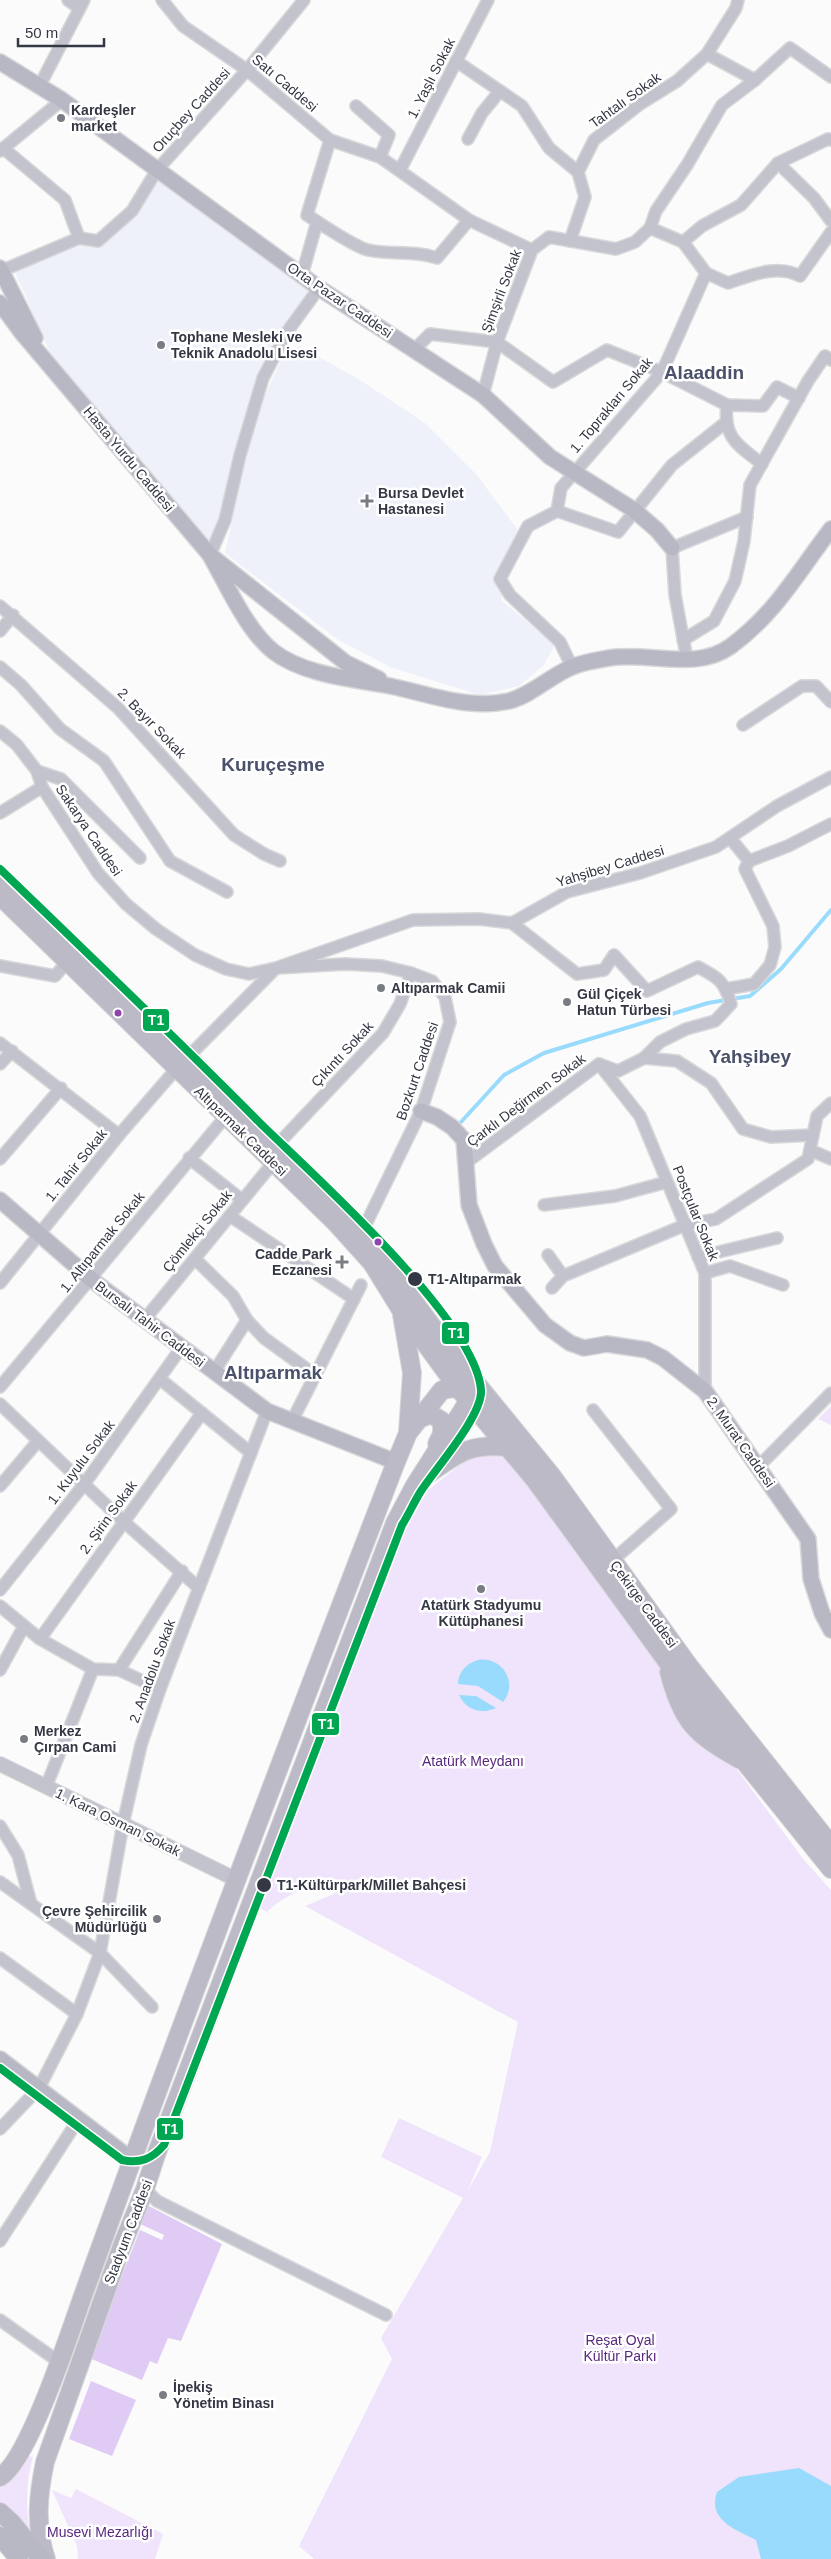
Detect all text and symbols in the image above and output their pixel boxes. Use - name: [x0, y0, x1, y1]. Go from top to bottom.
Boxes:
- scale bar: [18, 15, 104, 47]
- text: 50 m: [25, 24, 58, 41]
- street label: 1. Yaşlı Sokak: [404, 34, 459, 121]
- street label: Satı Caddesi: [249, 51, 321, 115]
- street label: Oruçbey Caddesi: [149, 64, 233, 156]
- street label: Tahtalı Sokak: [586, 68, 665, 131]
- place label: Kardeşler market: [71, 102, 136, 134]
- marker: Kardeşler market: [55, 112, 67, 124]
- street label: Şimşirli Sokak: [478, 246, 525, 335]
- street label: Orta Pazar Caddesi: [285, 259, 395, 341]
- place label: Tophane Mesleki ve Teknik Anadolu Lisesi: [171, 329, 317, 361]
- marker: Tophane Mesleki ve Teknik Anadolu Lisesi: [155, 339, 167, 351]
- street label: 1. Toprakları Sokak: [566, 353, 656, 456]
- district label: Alaaddin: [664, 362, 744, 383]
- street label: Hasta Yurdu Caddesi: [80, 403, 178, 515]
- place label: Bursa Devlet Hastanesi: [378, 485, 464, 517]
- marker: Bursa Devlet Hastanesi: [360, 494, 374, 508]
- street label: 2. Bayır Sokak: [115, 685, 190, 762]
- district label: Kuruçeşme: [221, 754, 325, 775]
- street label: Sakarya Caddesi: [53, 781, 125, 879]
- street label: Yahşibey Caddesi: [554, 842, 666, 890]
- place label: Altıparmak Camii: [391, 980, 505, 996]
- marker: Altıparmak Camii: [375, 982, 387, 994]
- place label: Gül Çiçek Hatun Türbesi: [577, 986, 671, 1018]
- marker: Gül Çiçek Hatun Türbesi: [561, 996, 573, 1008]
- unlabelled marker: [113, 1008, 123, 1018]
- line badge: T1: [142, 1008, 170, 1032]
- text: T1: [148, 1012, 164, 1028]
- street label: Çıkıntı Sokak: [308, 1017, 377, 1090]
- street label: Bozkurt Caddesi: [393, 1020, 441, 1122]
- district label: Yahşibey: [709, 1046, 792, 1067]
- street label: Çarklı Değirmen Sokak: [464, 1050, 589, 1150]
- street label: Altıparmak Caddesi: [192, 1083, 290, 1179]
- street label: 1. Tahir Sokak: [42, 1125, 111, 1204]
- street label: Postçular Sokak: [670, 1163, 723, 1264]
- street label: Çömlekçi Sokak: [159, 1186, 235, 1275]
- street label: 1. Altıparmak Sokak: [57, 1188, 148, 1295]
- unlabelled marker: [373, 1237, 383, 1247]
- place label: Cadde Park Eczanesi: [255, 1246, 332, 1278]
- marker: Cadde Park Eczanesi: [336, 1256, 348, 1268]
- marker: T1-Altıparmak: [406, 1270, 424, 1288]
- place label: T1-Altıparmak: [428, 1271, 522, 1287]
- street label: Bursalı Tahir Caddesi: [92, 1278, 208, 1370]
- line badge: T1: [441, 1321, 470, 1345]
- text: T1: [448, 1325, 464, 1341]
- district label: Altıparmak: [224, 1362, 323, 1383]
- street label: 2. Murat Caddesi: [704, 1394, 778, 1490]
- street label: 1. Kuyulu Sokak: [44, 1416, 118, 1507]
- street label: 2. Şirin Sokak: [76, 1477, 140, 1557]
- street label: Çekirge Caddesi: [607, 1557, 681, 1651]
- marker: Atatürk Stadyumu Kütüphanesi: [475, 1583, 487, 1595]
- place label: Atatürk Stadyumu Kütüphanesi: [421, 1597, 541, 1629]
- street label: 2. Anadolu Sokak: [126, 1616, 178, 1725]
- line badge: T1: [311, 1712, 340, 1736]
- text: T1: [318, 1716, 334, 1732]
- place label: Merkez Çırpan Cami: [34, 1723, 116, 1755]
- marker: Merkez Çırpan Cami: [18, 1733, 30, 1745]
- park label: Atatürk Meydanı: [422, 1753, 524, 1769]
- street label: 1. Kara Osman Sokak: [53, 1785, 184, 1860]
- marker: T1-Kültürpark/Millet Bahçesi: [255, 1876, 273, 1894]
- place label: T1-Kültürpark/Millet Bahçesi: [277, 1877, 466, 1893]
- place label: Çevre Şehircilik Müdürlüğü: [42, 1903, 147, 1935]
- marker: Çevre Şehircilik Müdürlüğü: [151, 1913, 163, 1925]
- line badge: T1: [156, 2117, 184, 2141]
- text: T1: [162, 2121, 178, 2137]
- street label: Stadyum Caddesi: [101, 2178, 155, 2286]
- park label: Reşat Oyal Kültür Parkı: [583, 2332, 657, 2364]
- place label: İpekiş Yönetim Binası: [173, 2379, 274, 2411]
- marker: İpekiş Yönetim Binası: [157, 2389, 169, 2401]
- park label: Musevi Mezarlığı: [47, 2524, 153, 2540]

